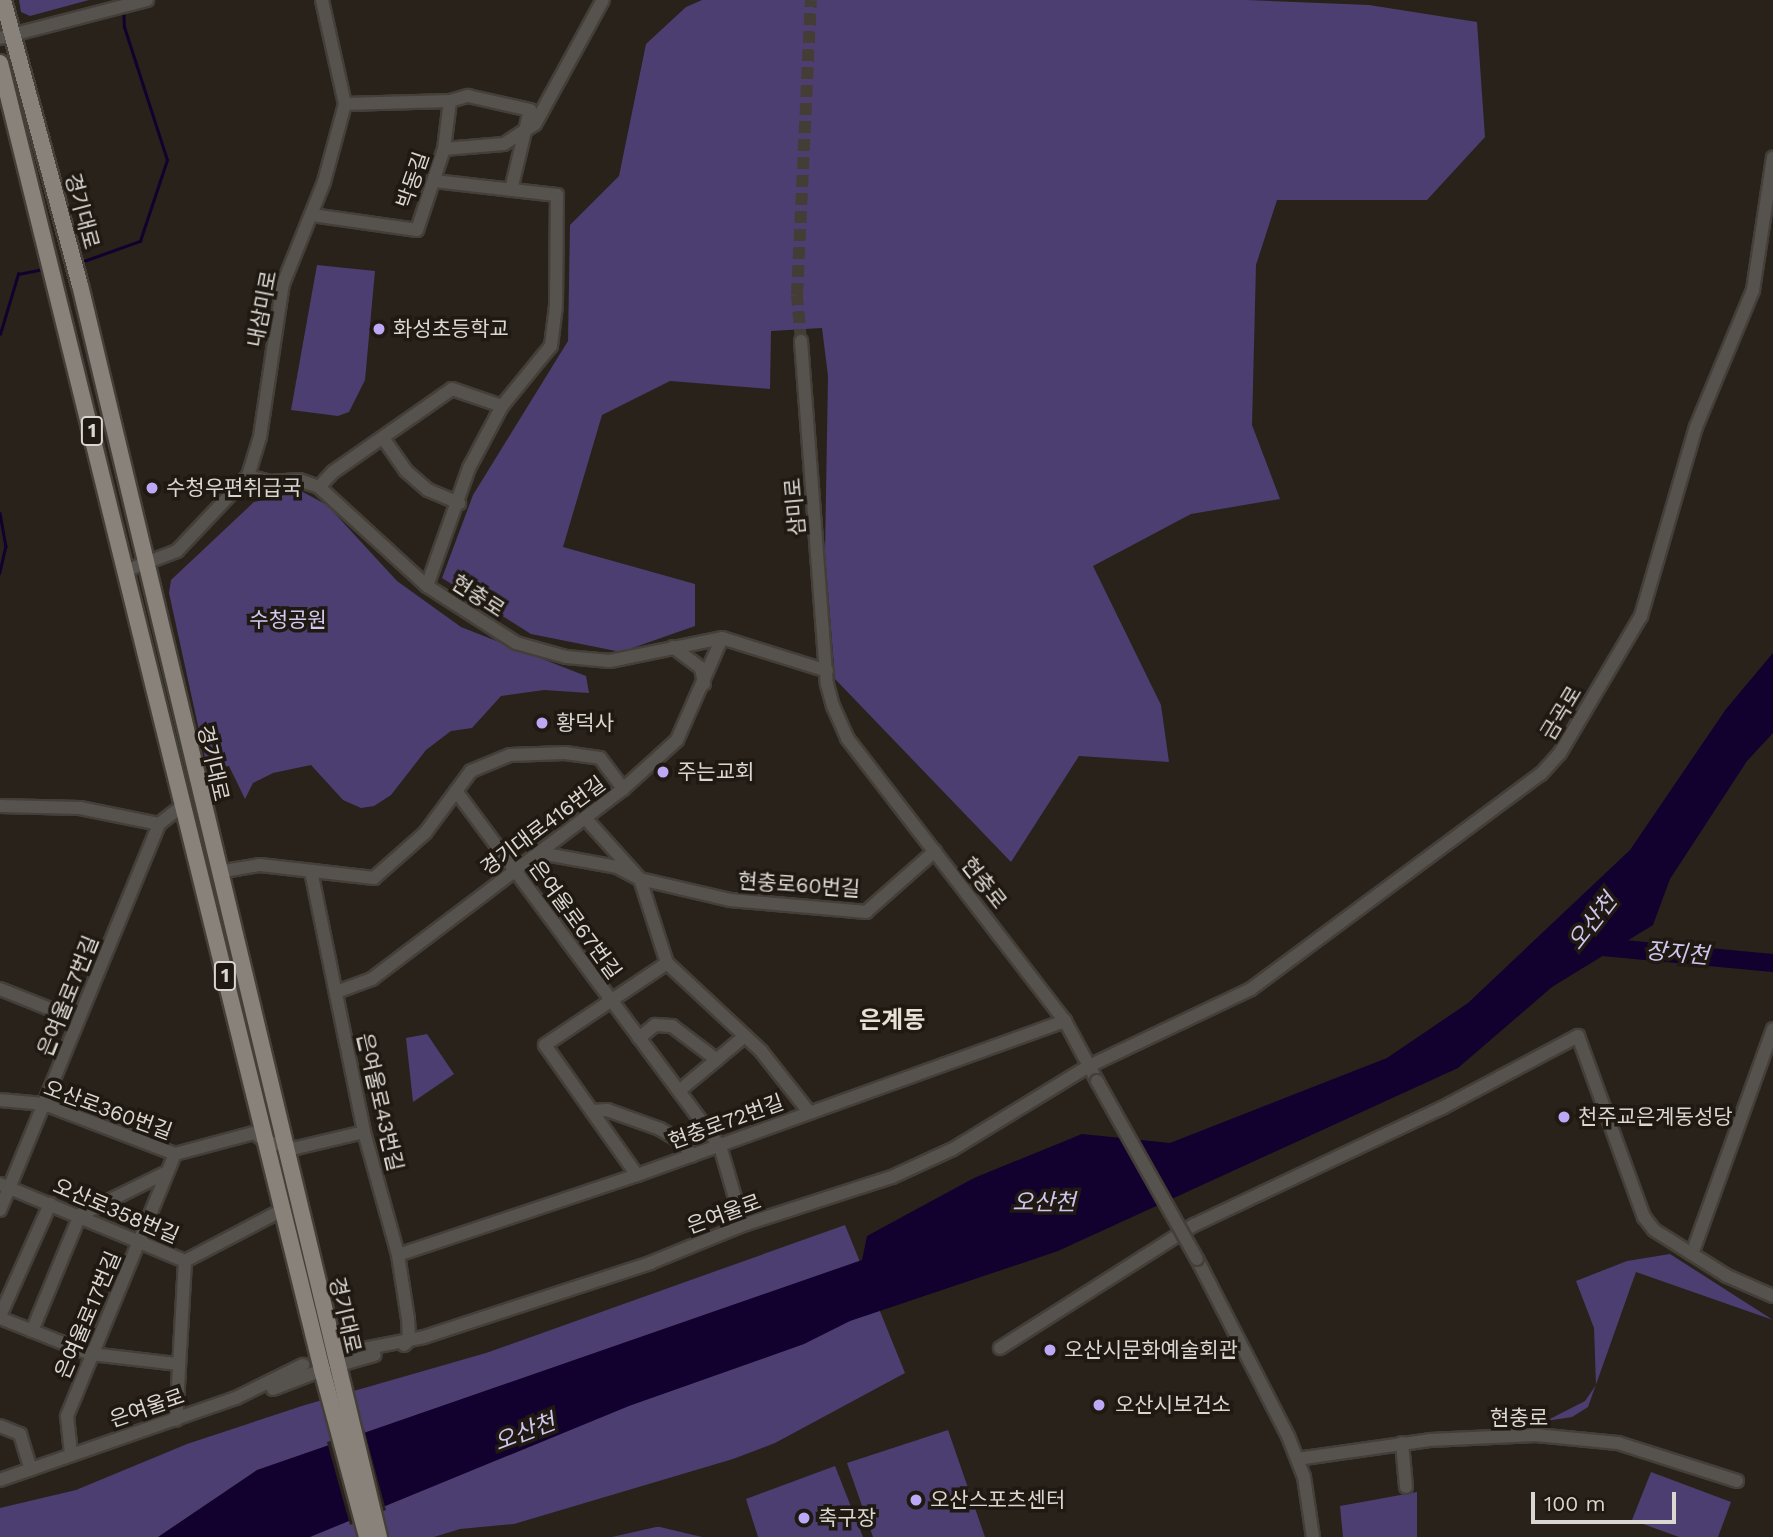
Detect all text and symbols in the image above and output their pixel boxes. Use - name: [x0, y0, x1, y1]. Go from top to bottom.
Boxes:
- street label: 박동길: [392, 148, 434, 212]
- street label: 경기대로: [60, 170, 104, 252]
- street label: 내삼미로: [242, 269, 282, 349]
- place label: 화성초등학교: [393, 316, 509, 342]
- marker: 화성초등학교: [371, 321, 387, 337]
- road number: 1: [80, 416, 104, 446]
- place label: 수청우편취급국: [166, 475, 301, 501]
- street label: 삼미로: [780, 477, 810, 537]
- marker: 수청우편취급국: [144, 480, 160, 496]
- street label: 현충로: [447, 570, 509, 622]
- park label: 수청공원: [249, 607, 327, 633]
- street label: 금곡로: [1535, 682, 1587, 744]
- place label: 황덕사: [556, 710, 614, 736]
- marker: 황덕사: [534, 715, 550, 731]
- street label: 경기대로: [192, 723, 234, 803]
- place label: 주는교회: [677, 759, 754, 785]
- marker: 주는교회: [655, 764, 671, 780]
- street label: 경기대로416번길: [476, 771, 610, 881]
- street label: 현충로: [956, 852, 1012, 914]
- street label: 은여울로67번길: [524, 856, 626, 984]
- street label: 현충로60번길: [737, 868, 861, 902]
- water label: 오산천: [1563, 888, 1623, 956]
- street label: 은여울로7번길: [32, 932, 104, 1060]
- water label: 장지천: [1644, 937, 1710, 971]
- road number: 1: [213, 960, 237, 992]
- district label: 은계동: [859, 1007, 925, 1035]
- street label: 은여울로43번길: [352, 1030, 408, 1174]
- street label: 오산로360번길: [40, 1075, 176, 1145]
- street label: 현충로72번길: [665, 1090, 787, 1154]
- place label: 천주교은계동성당: [1578, 1104, 1733, 1130]
- marker: 천주교은계동성당: [1556, 1109, 1572, 1125]
- street label: 오산로358번길: [49, 1173, 183, 1249]
- street label: 은여울로: [683, 1189, 765, 1239]
- water label: 오산천: [1012, 1189, 1076, 1217]
- street label: 은여울로17번길: [50, 1248, 126, 1382]
- street label: 경기대로: [324, 1275, 366, 1355]
- place label: 오산시문화예술회관: [1064, 1337, 1238, 1363]
- marker: 오산시문화예술회관: [1042, 1342, 1058, 1358]
- street label: 은여울로: [106, 1384, 188, 1432]
- place label: 오산시보건소: [1115, 1392, 1231, 1418]
- marker: 오산시보건소: [1089, 1395, 1109, 1415]
- street label: 현충로: [1490, 1405, 1548, 1431]
- water label: 오산천: [490, 1409, 560, 1457]
- scale bar: [1535, 1478, 1680, 1522]
- place label: 오산스포츠센터: [930, 1487, 1065, 1513]
- text: 100 m: [1544, 1491, 1606, 1516]
- marker: 오산스포츠센터: [908, 1492, 924, 1508]
- place label: 축구장: [818, 1505, 876, 1531]
- marker: 축구장: [796, 1510, 812, 1526]

